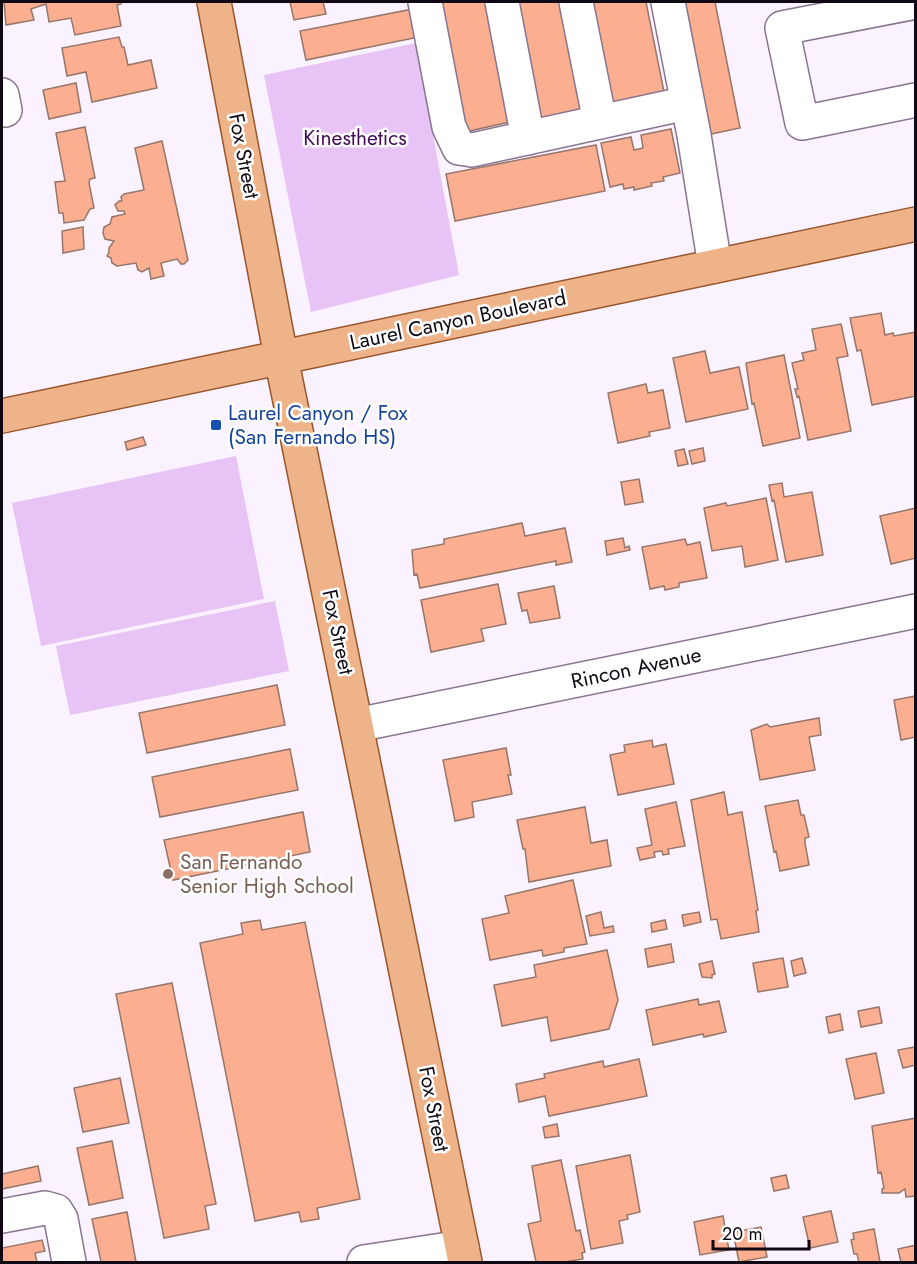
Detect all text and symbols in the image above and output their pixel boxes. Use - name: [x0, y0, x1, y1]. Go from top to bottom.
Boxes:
- street label: Fox Street: [221, 111, 267, 201]
- park label: Kinesthetics: [303, 123, 407, 153]
- street label: Laurel Canyon Boulevard: [347, 282, 569, 358]
- place label: Laurel Canyon / Fox (San Fernando HS): [228, 398, 408, 452]
- marker: Laurel Canyon / Fox (San Fernando HS): [209, 418, 223, 432]
- street label: Fox Street: [314, 587, 362, 677]
- street label: Rincon Avenue: [568, 640, 704, 696]
- place label: San Fernando Senior High School: [180, 847, 354, 901]
- marker: San Fernando Senior High School: [161, 867, 175, 881]
- street label: Fox Street: [411, 1064, 457, 1154]
- scale bar: [713, 1213, 809, 1251]
- text: 20 m: [722, 1221, 762, 1247]

